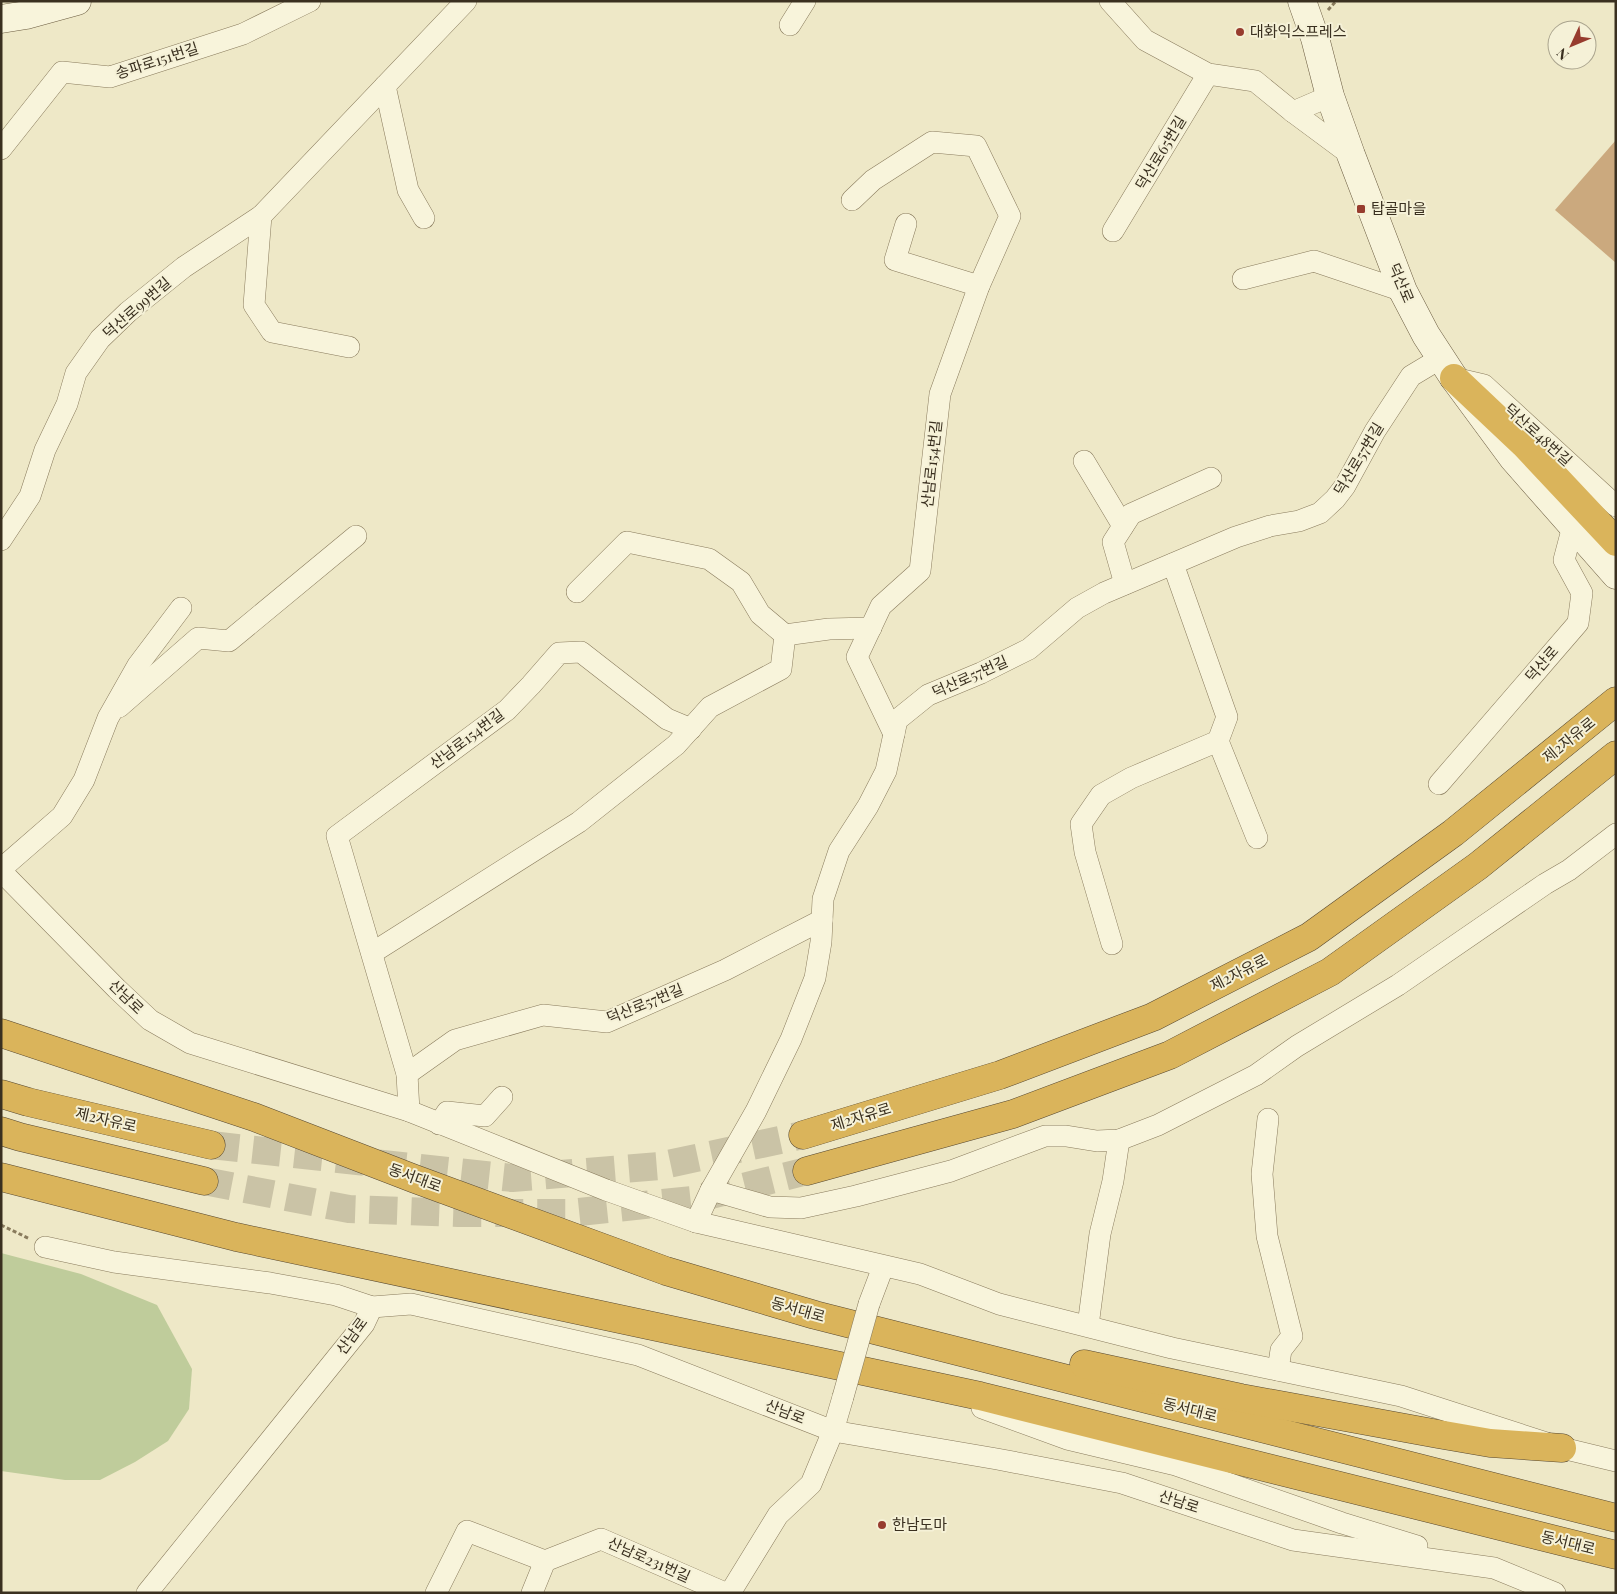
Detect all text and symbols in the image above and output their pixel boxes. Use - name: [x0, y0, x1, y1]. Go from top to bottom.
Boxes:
- north arrow: [1547, 20, 1597, 70]
- place label: 대화익스프레스: [1250, 21, 1347, 41]
- marker: 대화익스프레스: [1234, 26, 1246, 38]
- street label: 송파로151번길: [113, 37, 201, 83]
- text: N: [1552, 44, 1573, 65]
- street label: 덕산로65번길: [1130, 112, 1190, 193]
- place label: 탑골마을: [1371, 198, 1426, 218]
- marker: 탑골마을: [1355, 203, 1367, 215]
- street label: 덕산로: [1385, 260, 1419, 306]
- street label: 덕산로99번길: [98, 272, 175, 342]
- street label: 덕산로48번길: [1501, 399, 1577, 470]
- street label: 덕산로57번길: [1329, 418, 1388, 498]
- street label: 산남로154번길: [916, 419, 946, 509]
- street label: 덕산로: [1520, 641, 1562, 686]
- street label: 덕산로57번길: [928, 650, 1011, 702]
- street label: 산남로154번길: [425, 704, 508, 773]
- street label: 제2자유로: [1538, 712, 1599, 767]
- street label: 제2자유로: [1206, 949, 1271, 995]
- street label: 산남로: [105, 975, 149, 1018]
- street label: 덕산로57번길: [603, 979, 686, 1028]
- street label: 제2자유로: [828, 1097, 893, 1135]
- street label: 제2자유로: [74, 1102, 139, 1136]
- street label: 동서대로: [386, 1158, 445, 1196]
- street label: 동서대로: [769, 1292, 828, 1326]
- street label: 산남로: [331, 1313, 371, 1358]
- street label: 동서대로: [1161, 1393, 1219, 1425]
- street label: 산남로: [762, 1394, 808, 1428]
- street label: 산남로: [1157, 1485, 1202, 1517]
- place label: 한남도마: [892, 1514, 947, 1534]
- marker: 한남도마: [876, 1519, 888, 1531]
- street label: 동서대로: [1539, 1526, 1597, 1558]
- street label: 산남로231번길: [605, 1532, 694, 1586]

